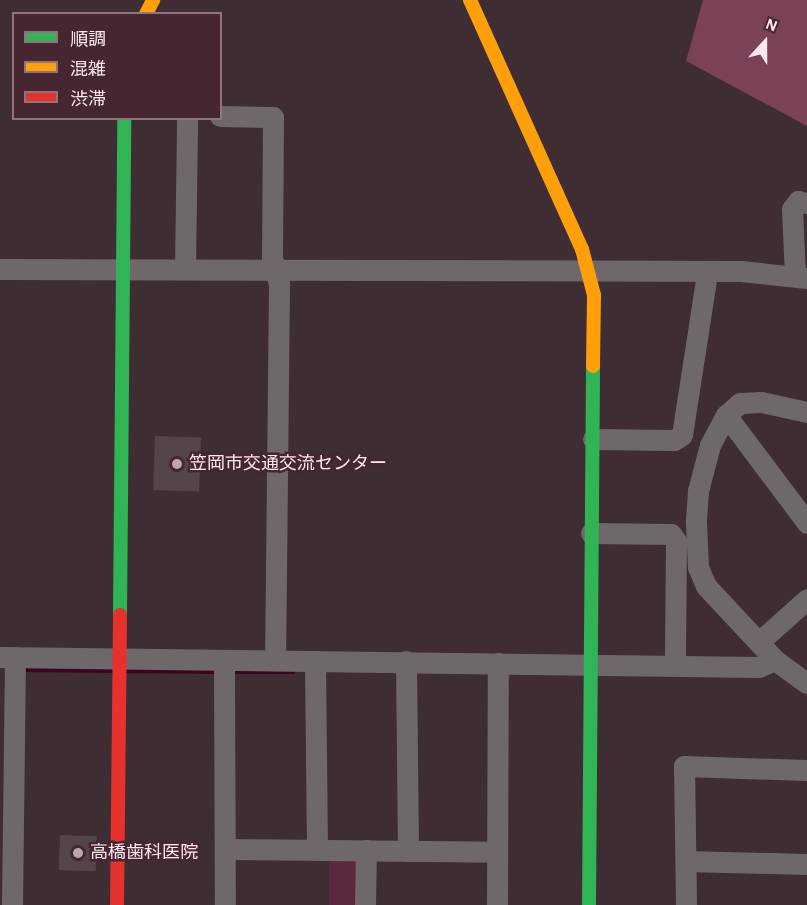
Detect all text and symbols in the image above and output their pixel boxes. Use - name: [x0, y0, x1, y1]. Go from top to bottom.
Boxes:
- legend: [12, 12, 222, 120]
- north arrow: [735, 12, 795, 72]
- text: N: [763, 16, 780, 35]
- text: 順調: [70, 31, 106, 49]
- text: 混雑: [70, 61, 106, 79]
- text: 渋滞: [70, 91, 106, 109]
- place label: 笠岡市交通交流センター: [189, 453, 387, 475]
- marker: 笠岡市交通交流センター: [170, 457, 184, 471]
- place label: 高橋歯科医院: [90, 842, 198, 864]
- marker: 高橋歯科医院: [71, 846, 85, 860]

